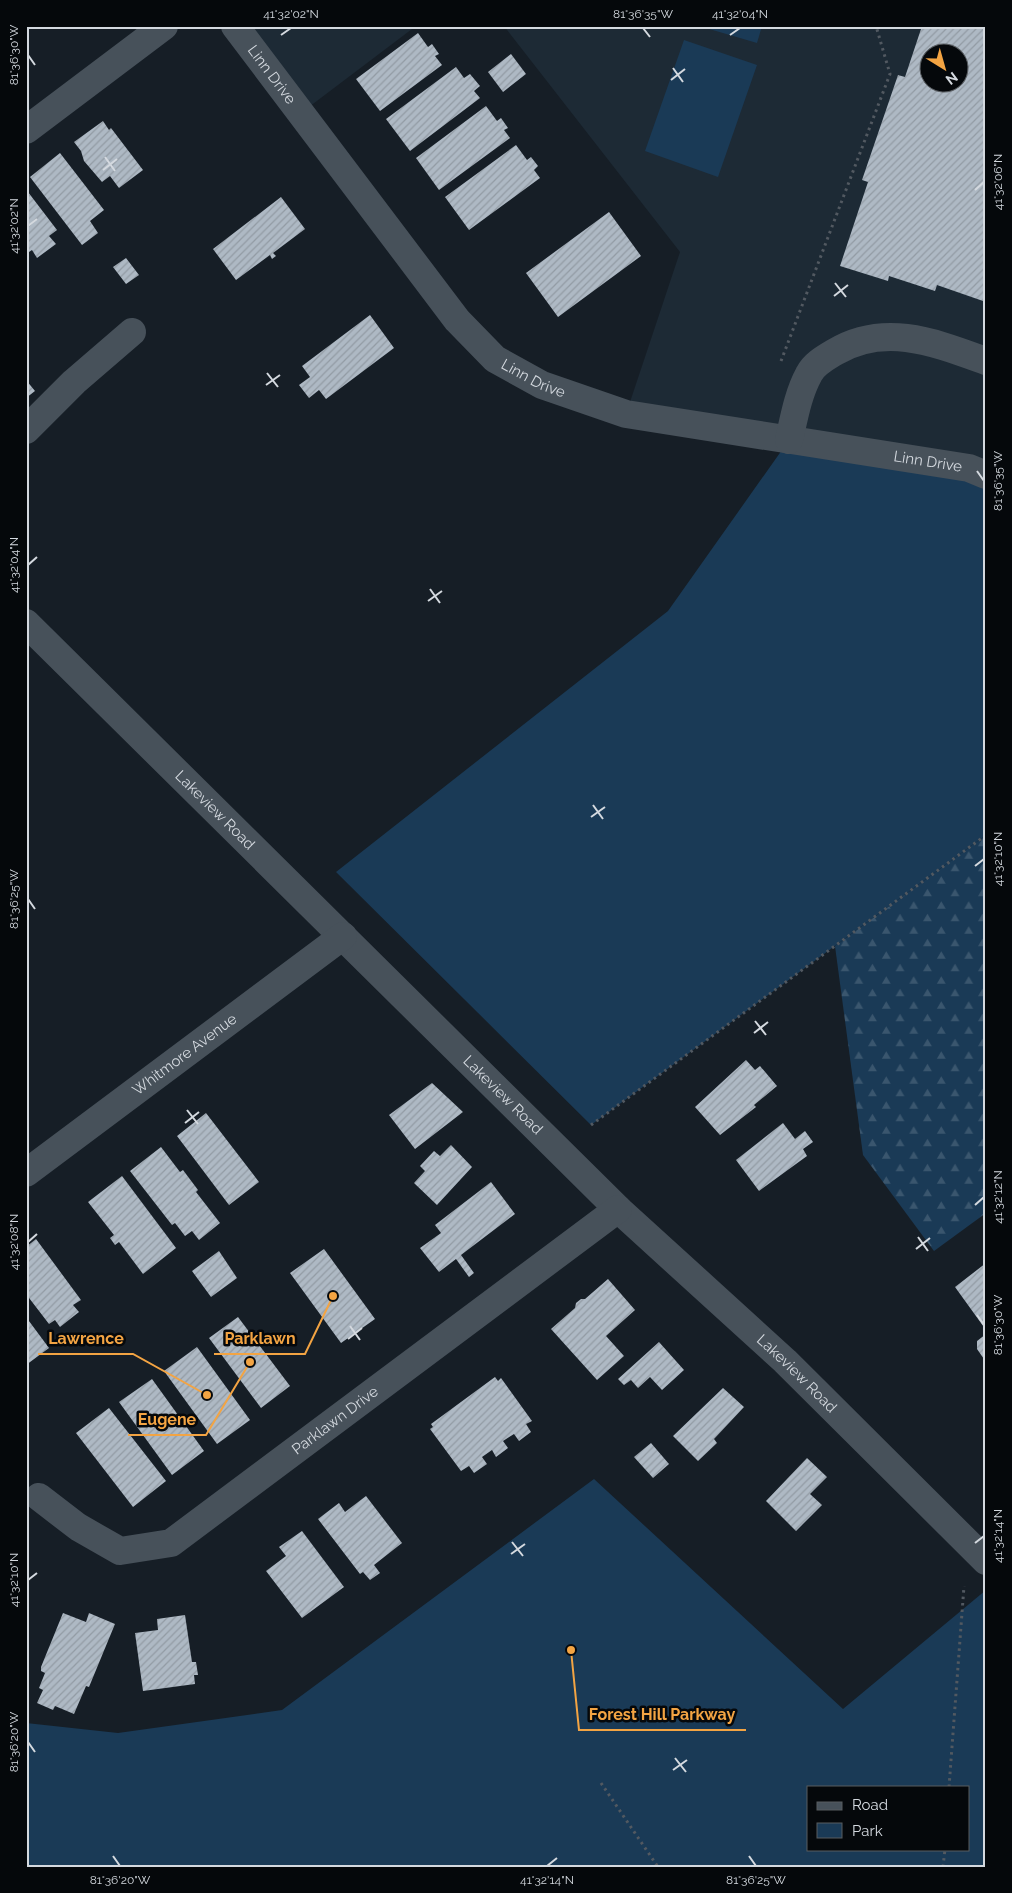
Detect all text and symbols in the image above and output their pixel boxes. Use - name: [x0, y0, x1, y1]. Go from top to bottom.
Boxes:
- text: 41°32'02"N: [263, 7, 319, 21]
- text: 81°36'35"W: [613, 7, 673, 21]
- text: 41°32'04"N: [712, 7, 768, 21]
- text: 81°36'30"W: [7, 24, 21, 85]
- street label: Linn Drive: [244, 42, 300, 108]
- north arrow: [920, 42, 970, 92]
- text: N: [943, 69, 961, 88]
- text: 41°32'06"N: [991, 154, 1005, 210]
- text: 41°32'02"N: [7, 198, 21, 254]
- street label: Linn Drive: [498, 355, 568, 401]
- street label: Linn Drive: [892, 447, 964, 476]
- text: 81°36'35"W: [991, 451, 1005, 511]
- text: 41°32'04"N: [7, 537, 21, 593]
- street label: Lakeview Road: [172, 767, 259, 853]
- text: 41°32'10"N: [991, 832, 1005, 886]
- text: 81°36'25"W: [7, 869, 21, 929]
- street label: Whitmore Avenue: [129, 1010, 240, 1099]
- street label: Lakeview Road: [459, 1052, 546, 1138]
- text: 41°32'12"N: [991, 1170, 1005, 1224]
- text: 41°32'08"N: [7, 1214, 21, 1270]
- text: 81°36'30"W: [991, 1294, 1005, 1355]
- callout: Lawrence: [38, 1323, 133, 1354]
- callout: Parklawn: [214, 1323, 305, 1354]
- text: Lawrence: [48, 1329, 124, 1348]
- text: Parklawn: [224, 1329, 296, 1348]
- street label: Lakeview Road: [753, 1331, 841, 1416]
- street label: Parklawn Drive: [288, 1382, 382, 1459]
- callout: Eugene: [128, 1404, 206, 1435]
- text: Eugene: [138, 1410, 197, 1429]
- text: 41°32'14"N: [991, 1509, 1005, 1563]
- text: 41°32'10"N: [7, 1553, 21, 1607]
- callout: Forest Hill Parkway: [579, 1699, 746, 1730]
- text: Forest Hill Parkway: [589, 1705, 735, 1724]
- text: 81°36'20"W: [7, 1711, 21, 1772]
- legend: [807, 1786, 970, 1850]
- text: Road: [852, 1796, 888, 1814]
- text: Park: [852, 1822, 883, 1840]
- text: 81°36'20"W: [90, 1873, 151, 1887]
- text: 41°32'14"N: [520, 1873, 574, 1887]
- text: 81°36'25"W: [726, 1873, 786, 1887]

